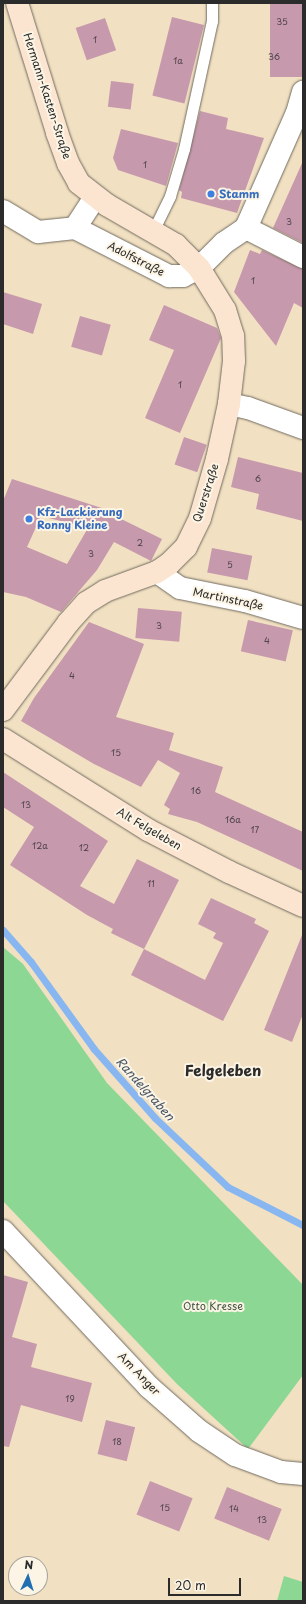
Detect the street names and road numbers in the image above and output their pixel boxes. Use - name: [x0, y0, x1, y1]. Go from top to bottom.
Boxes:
- street label: Hermann-Kasten-Straße: [20, 31, 74, 161]
- street label: Adolfstraße: [105, 239, 167, 279]
- street label: Querstraße: [190, 462, 222, 524]
- street label: Martinstraße: [192, 585, 264, 613]
- street label: Alt Felgeleben: [114, 805, 184, 853]
- street label: Am Anger: [115, 1350, 163, 1398]

